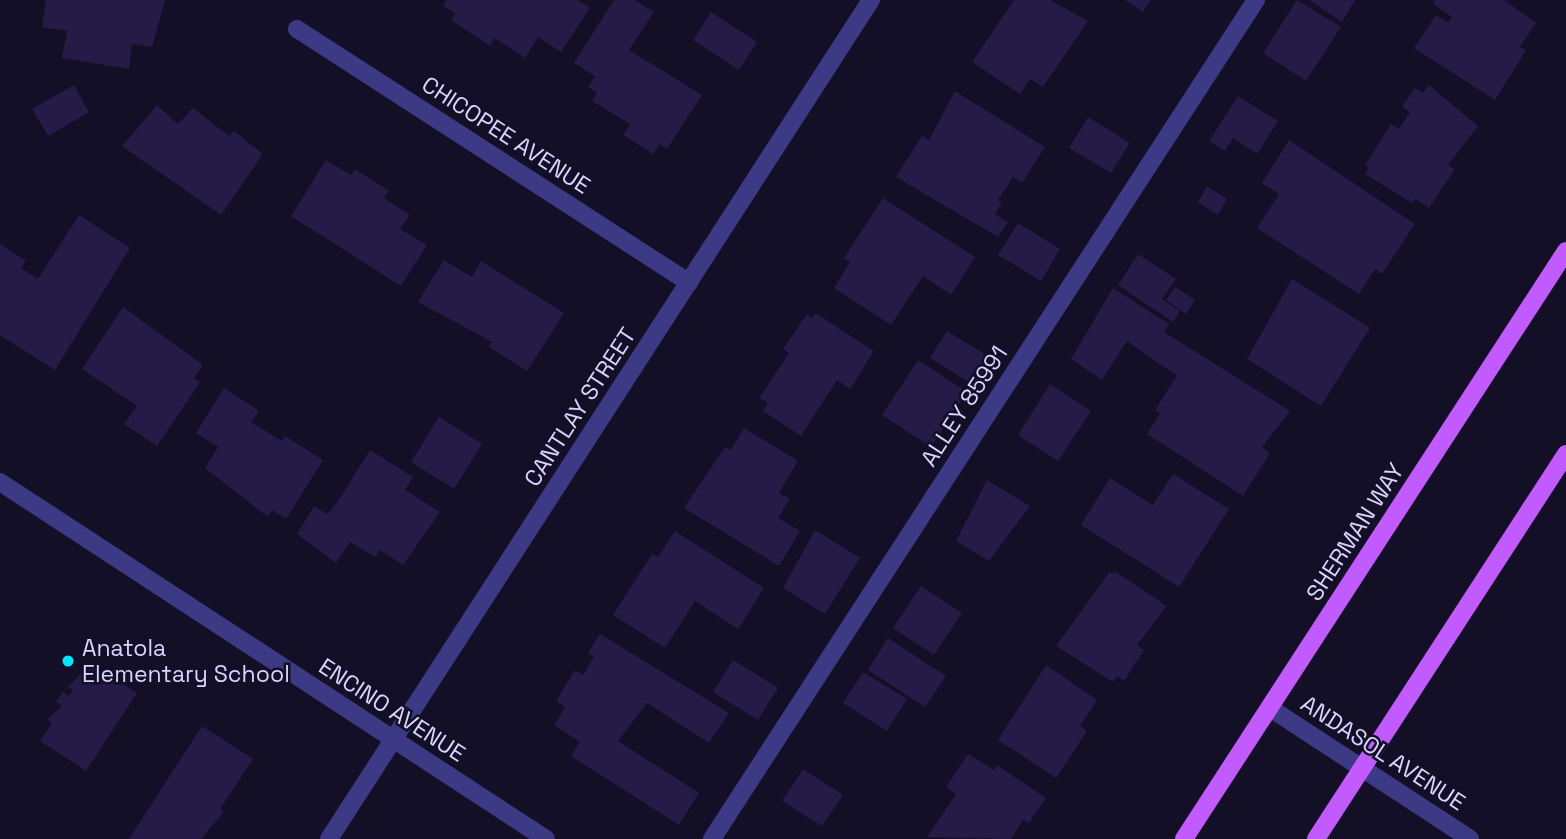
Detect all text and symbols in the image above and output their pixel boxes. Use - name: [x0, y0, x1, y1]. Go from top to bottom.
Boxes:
- street label: CHICOPEE AVENUE: [417, 70, 595, 200]
- street label: CANTLAY STREET: [518, 322, 642, 492]
- street label: ALLEY 85991: [915, 340, 1013, 472]
- street label: SHERMAN WAY: [1300, 458, 1410, 606]
- place label: Anatola Elementary School: [82, 634, 290, 688]
- street label: ENCINO AVENUE: [314, 652, 470, 768]
- marker: Anatola Elementary School: [60, 653, 76, 669]
- street label: ANDASOL AVENUE: [1295, 689, 1471, 817]

